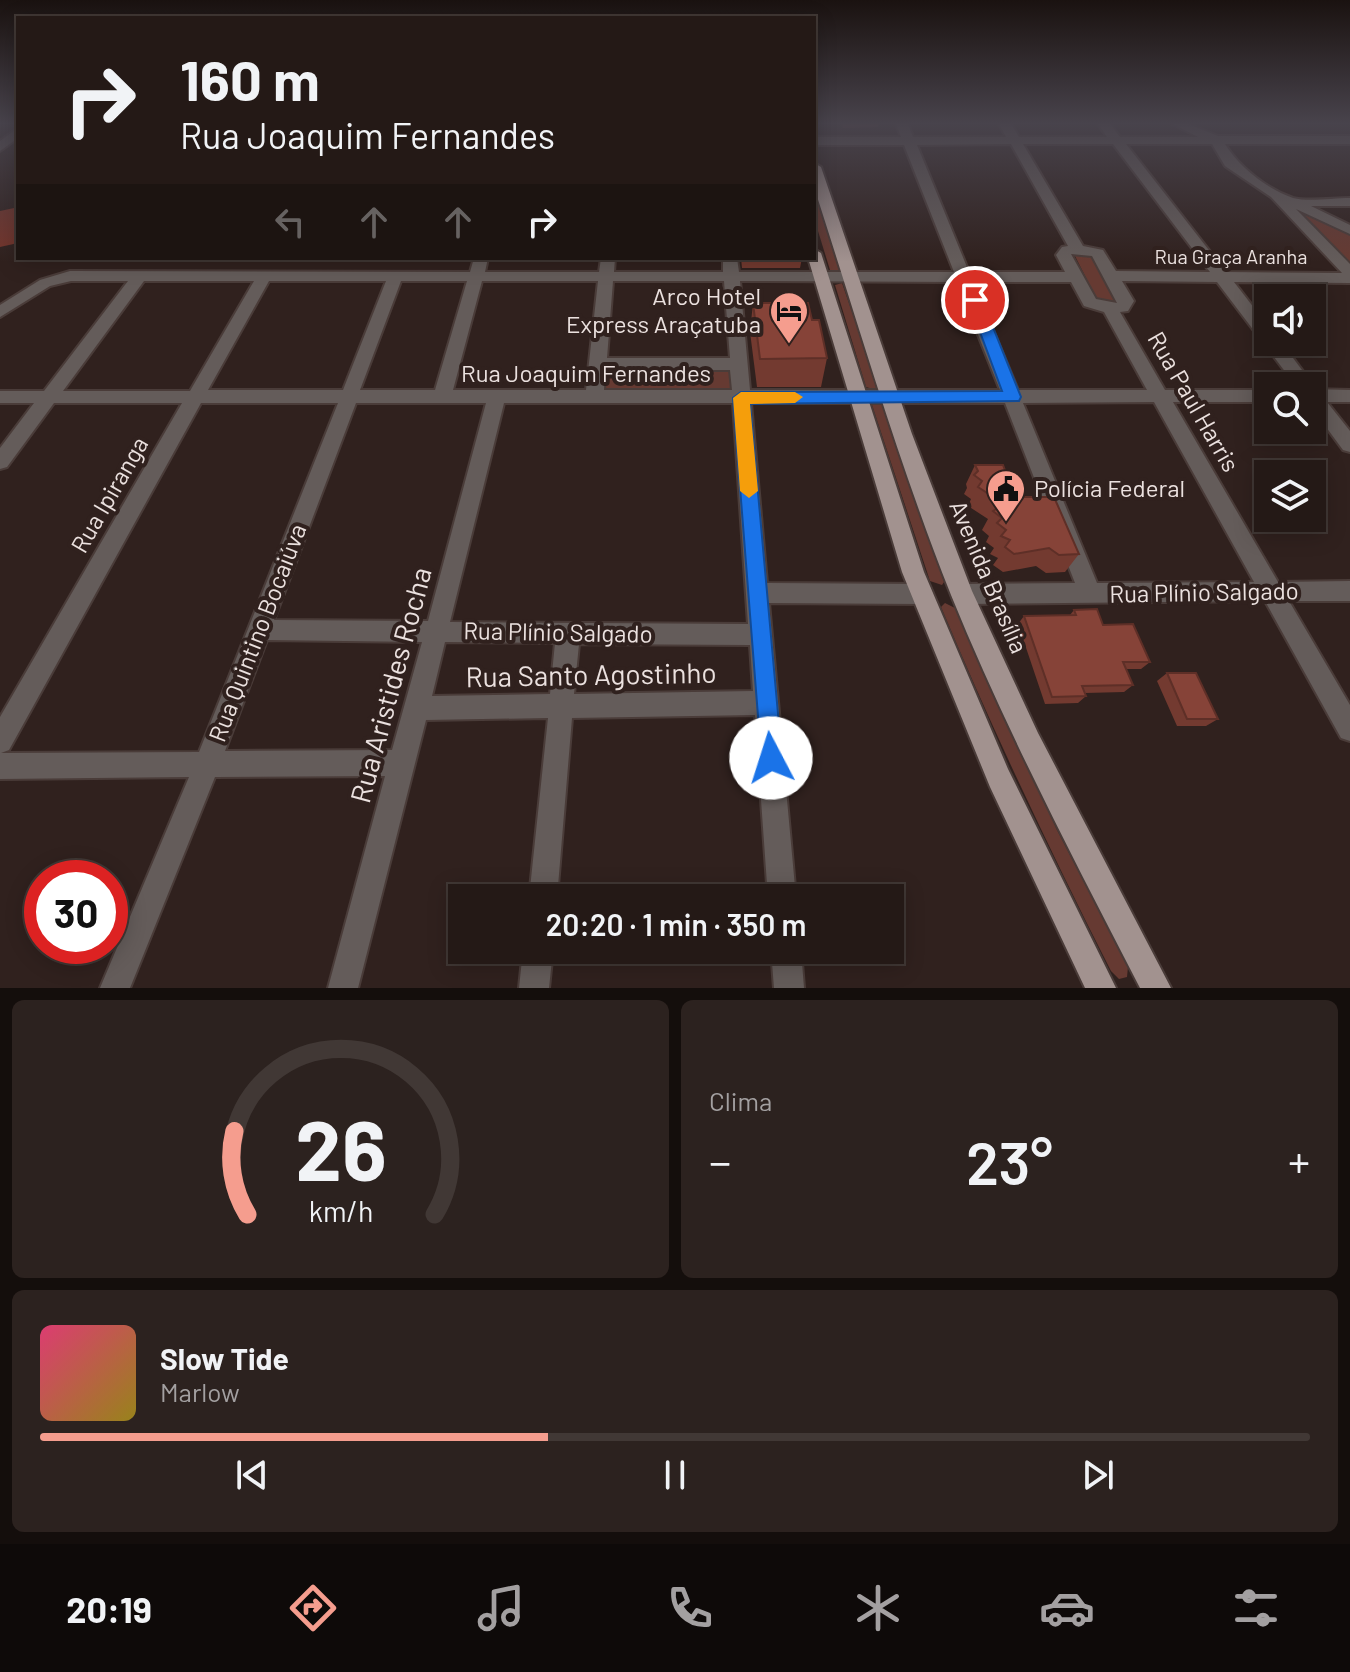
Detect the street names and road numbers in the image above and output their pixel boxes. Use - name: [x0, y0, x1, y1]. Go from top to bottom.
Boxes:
- street label: Rua Graça Aranha: [1155, 244, 1307, 268]
- street label: Rua Paul Harris: [1142, 326, 1246, 477]
- street label: Rua Joaquim Fernandes: [461, 358, 711, 387]
- street label: Rua Ipiranga: [64, 431, 154, 557]
- street label: Avenida Brasília: [944, 496, 1035, 657]
- street label: Rua Quintino Bocaiúva: [202, 519, 312, 746]
- street label: Rua Aristides Rocha: [342, 563, 438, 806]
- street label: Rua Plínio Salgado: [1109, 575, 1299, 608]
- street label: Rua Plínio Salgado: [463, 615, 653, 648]
- street label: Rua Santo Agostinho: [465, 655, 717, 693]

